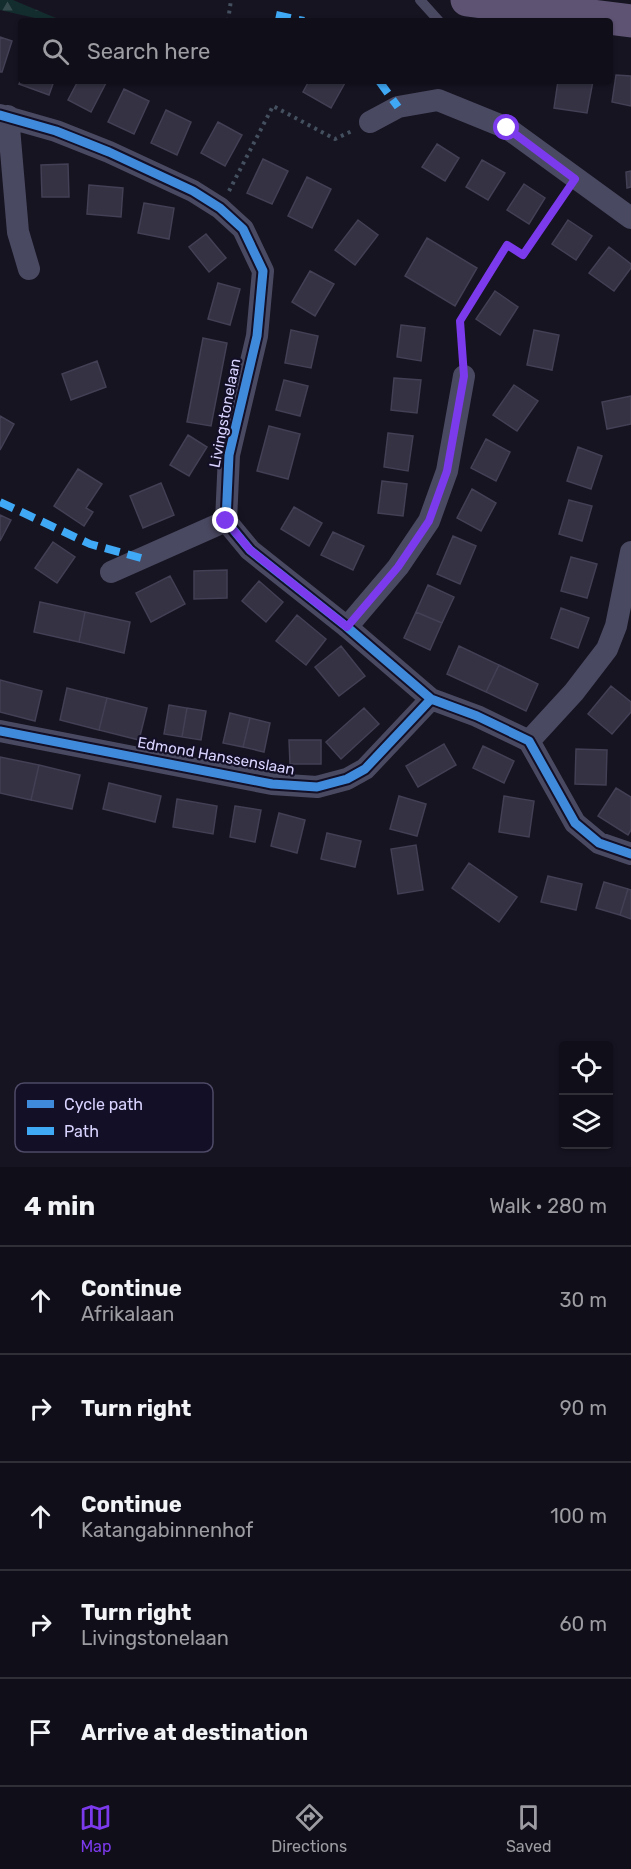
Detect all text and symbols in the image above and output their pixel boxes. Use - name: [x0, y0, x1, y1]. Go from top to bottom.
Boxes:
- search box: [18, 18, 613, 84]
- icon: search: [39, 35, 72, 68]
- text: Search here: [87, 38, 210, 65]
- route start: [493, 114, 519, 140]
- street label: Livingstonelaan: [206, 357, 244, 469]
- route end: [212, 507, 238, 533]
- street label: Edmond Hanssenslaan: [136, 733, 296, 779]
- map controls: [559, 1041, 613, 1149]
- button: locate: [559, 1041, 613, 1095]
- legend: [15, 1083, 213, 1152]
- text: Cycle path: [64, 1095, 143, 1114]
- button: layers: [559, 1095, 613, 1149]
- text: Path: [64, 1122, 99, 1141]
- text: 4 min: [24, 1191, 95, 1222]
- text: Walk · 280 m: [489, 1194, 607, 1218]
- text: Continue: [81, 1275, 182, 1302]
- icon: ahead: [24, 1284, 57, 1317]
- text: 30 m: [560, 1288, 607, 1312]
- text: Afrikalaan: [81, 1302, 174, 1326]
- icon: right: [24, 1392, 57, 1425]
- text: Turn right: [81, 1395, 191, 1422]
- text: 90 m: [560, 1396, 607, 1420]
- text: Continue: [81, 1491, 182, 1518]
- icon: ahead: [24, 1500, 57, 1533]
- text: 100 m: [550, 1504, 607, 1528]
- text: Katangabinnenhof: [81, 1518, 253, 1542]
- text: Turn right: [81, 1599, 191, 1626]
- icon: right: [24, 1608, 57, 1641]
- text: 60 m: [560, 1612, 607, 1636]
- text: Livingstonelaan: [81, 1626, 229, 1650]
- icon: arrive: [24, 1716, 57, 1749]
- text: Arrive at destination: [81, 1719, 308, 1746]
- tab: Map: [79, 1801, 112, 1856]
- tab: Directions: [271, 1801, 347, 1856]
- tab: Saved: [506, 1801, 552, 1856]

